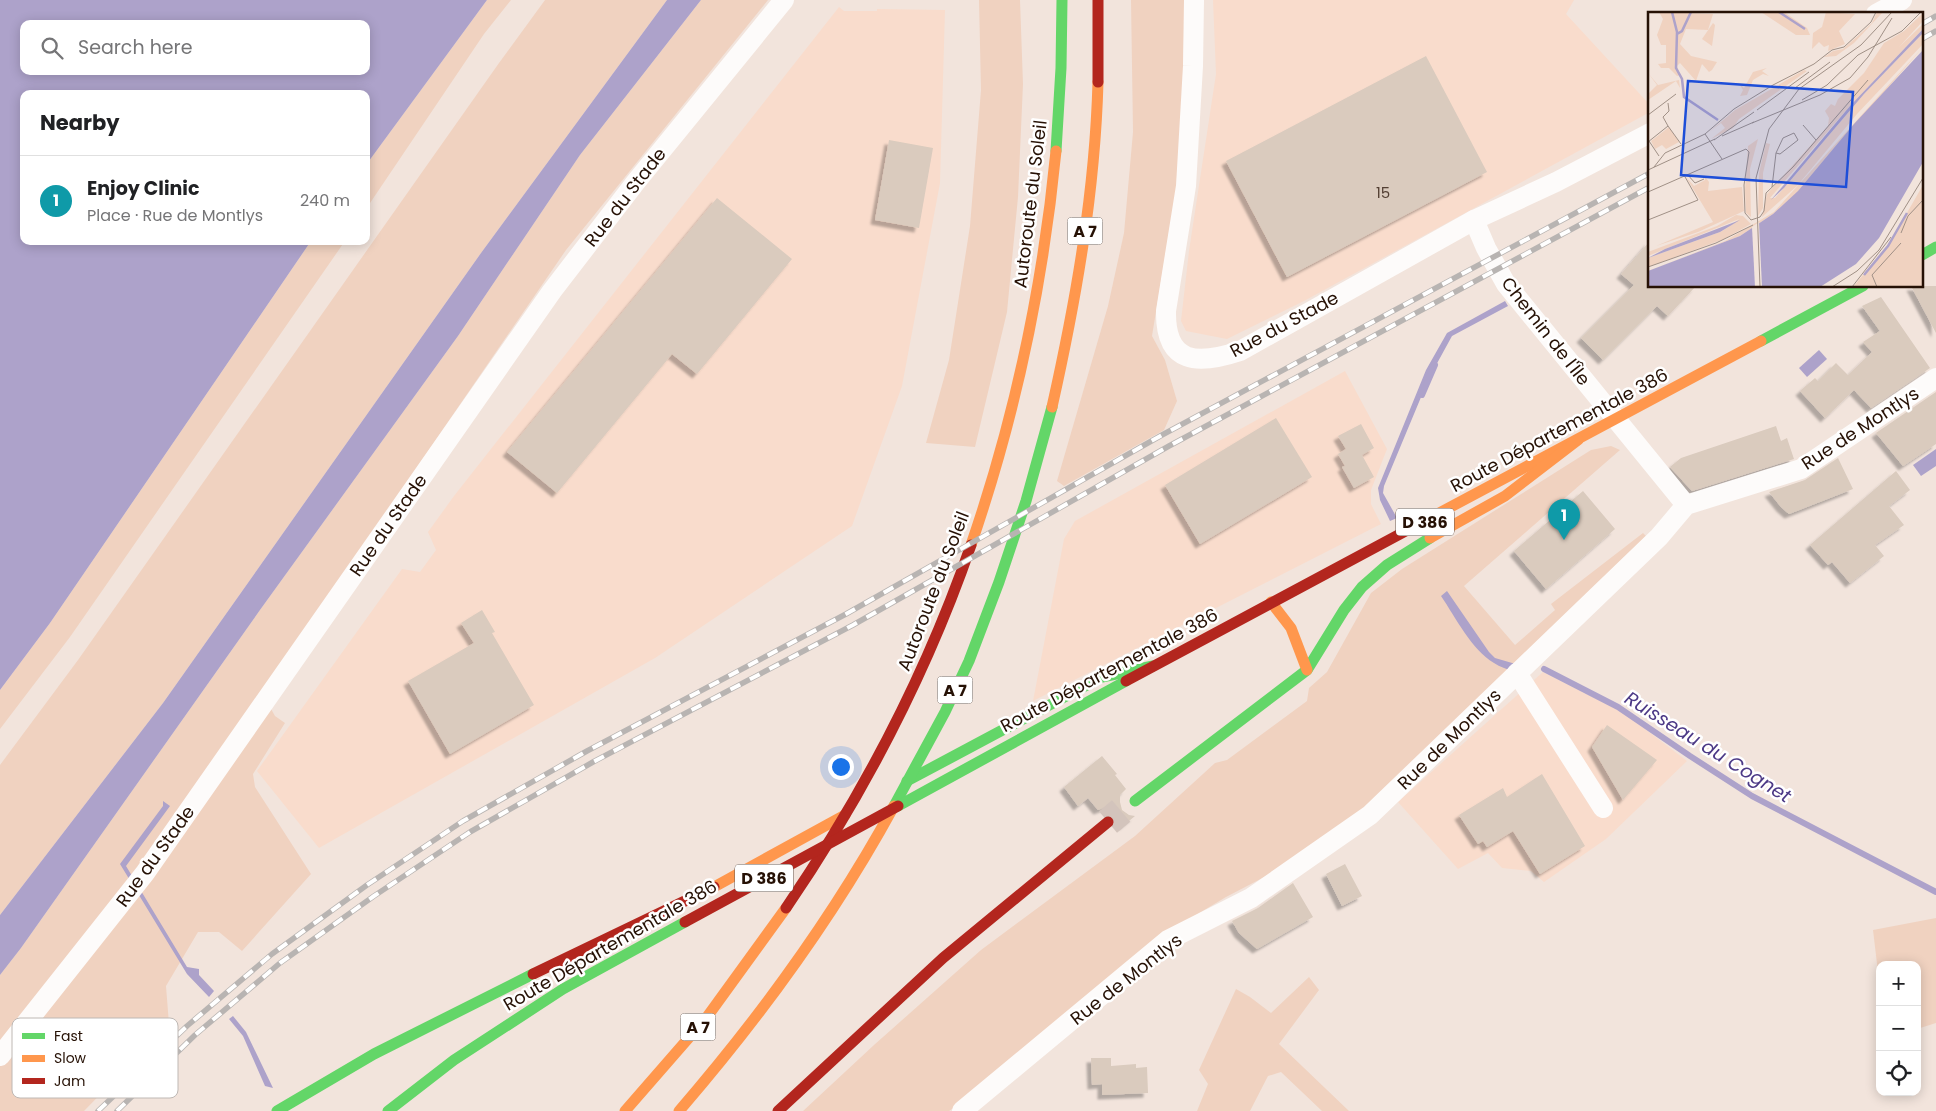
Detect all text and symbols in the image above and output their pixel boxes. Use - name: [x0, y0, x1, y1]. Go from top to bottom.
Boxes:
- inset map: [1648, 12, 1924, 288]
- search box: [20, 20, 370, 75]
- icon: search: [38, 34, 66, 62]
- text: Search here: [78, 34, 192, 61]
- text: Nearby: [40, 108, 120, 137]
- street label: Autoroute du Soleil: [1007, 119, 1053, 289]
- street label: Rue du Stade: [578, 142, 672, 252]
- text: Enjoy Clinic: [87, 175, 199, 202]
- house number: 15: [1376, 182, 1390, 203]
- text: 1: [53, 189, 59, 212]
- text: 240 m: [300, 189, 350, 212]
- text: Place · Rue de Montlys: [87, 204, 263, 227]
- road number: A 7: [1068, 218, 1102, 245]
- street label: Chemin de l'Île: [1496, 272, 1596, 390]
- street label: Rue du Stade: [1225, 285, 1343, 363]
- street label: Route Départementale 386: [1446, 362, 1672, 498]
- street label: Rue de Montlys: [1796, 381, 1924, 475]
- street label: Rue du Stade: [343, 469, 433, 581]
- pin: 1: [1548, 499, 1580, 540]
- street label: Autoroute du Soleil: [891, 508, 975, 674]
- road number: D 386: [1396, 508, 1454, 536]
- street label: Route Départementale 386: [996, 602, 1222, 738]
- road number: A 7: [938, 676, 972, 704]
- street label: Rue de Montlys: [1392, 683, 1506, 795]
- water label: Ruisseau du Cognet: [1619, 685, 1797, 810]
- your location: [828, 754, 854, 780]
- street label: Rue du Stade: [110, 800, 200, 912]
- road number: D 386: [735, 864, 793, 891]
- street label: Route Départementale 386: [499, 873, 721, 1017]
- street label: Rue de Montlys: [1065, 927, 1187, 1031]
- map controls: [1876, 961, 1921, 1096]
- button: +: [1876, 961, 1921, 1006]
- button: −: [1876, 1006, 1921, 1051]
- road number: A 7: [680, 1014, 716, 1040]
- legend: [12, 1018, 178, 1098]
- text: Fast: [54, 1026, 83, 1046]
- text: Slow: [54, 1048, 87, 1068]
- button: locate: [1876, 1051, 1921, 1096]
- text: Jam: [54, 1071, 85, 1091]

